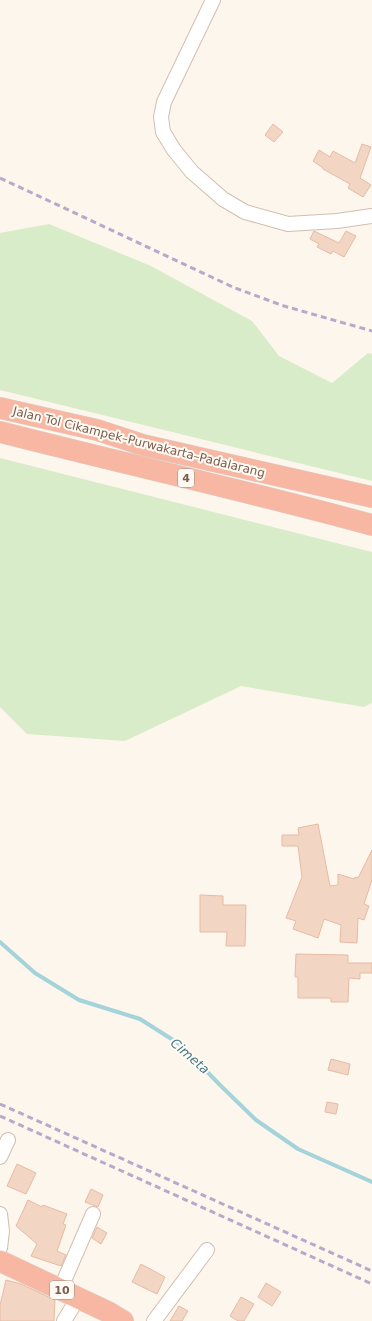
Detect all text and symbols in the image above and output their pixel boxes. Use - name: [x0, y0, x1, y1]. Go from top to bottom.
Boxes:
- street label: Jalan Tol Cikampek–Purwakarta–Padalarang: [11, 404, 266, 480]
- road number: 4: [178, 469, 194, 487]
- water label: Cimeta: [168, 1035, 212, 1077]
- road number: 10: [50, 1281, 74, 1299]

